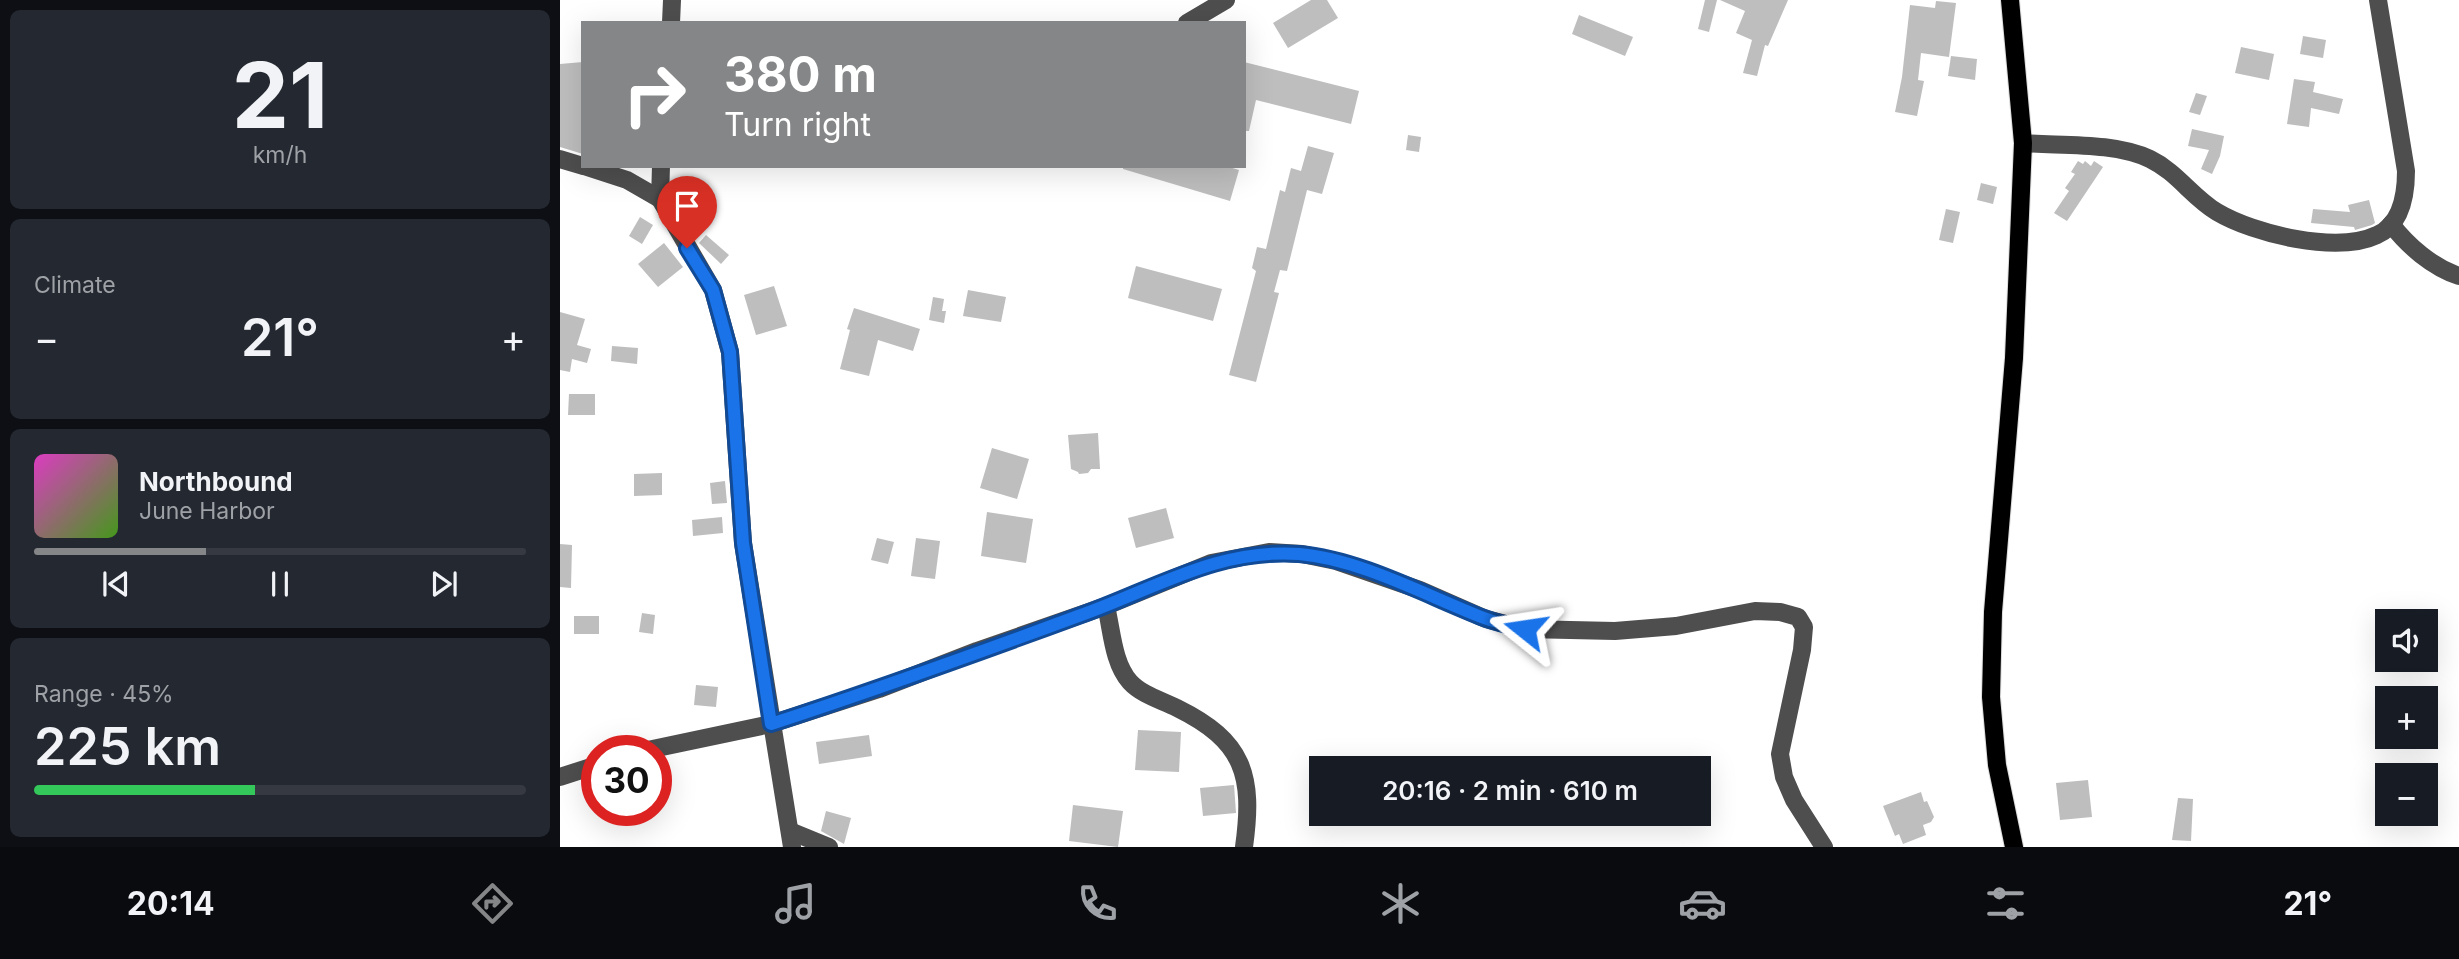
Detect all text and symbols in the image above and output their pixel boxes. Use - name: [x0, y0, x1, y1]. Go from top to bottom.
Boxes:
- text: 21: [232, 40, 328, 150]
- text: 380 m: [724, 45, 877, 104]
- icon: right: [609, 49, 700, 140]
- text: Turn right: [724, 105, 871, 144]
- text: km/h: [253, 141, 307, 169]
- pin: [657, 176, 717, 248]
- icon: arrive: [668, 187, 706, 225]
- text: Climate: [34, 271, 116, 299]
- text: 21°: [241, 306, 319, 369]
- text: −: [34, 315, 59, 361]
- text: +: [501, 315, 526, 361]
- text: Northbound: [139, 466, 293, 497]
- text: June Harbor: [139, 497, 275, 525]
- icon: previous: [97, 565, 135, 603]
- icon: pause: [261, 565, 299, 603]
- icon: next: [425, 565, 463, 603]
- position arrow: [1488, 592, 1562, 666]
- map controls: [2375, 609, 2438, 826]
- button: sound: [2375, 609, 2438, 672]
- text: Range · 45%: [34, 680, 174, 708]
- button: +: [2375, 686, 2438, 749]
- text: 225 km: [34, 715, 221, 778]
- speed limit sign: 30: [581, 735, 672, 826]
- button: −: [2375, 763, 2438, 826]
- text: 20:16 · 2 min · 610 m: [1382, 775, 1638, 806]
- icon: directions: [468, 879, 517, 928]
- icon: music: [771, 879, 820, 928]
- icon: phone: [1073, 879, 1122, 928]
- icon: climate: [1376, 879, 1425, 928]
- icon: car: [1678, 879, 1727, 928]
- icon: filters: [1981, 879, 2030, 928]
- text: 20:14: [127, 884, 215, 923]
- text: 21°: [2283, 884, 2332, 923]

